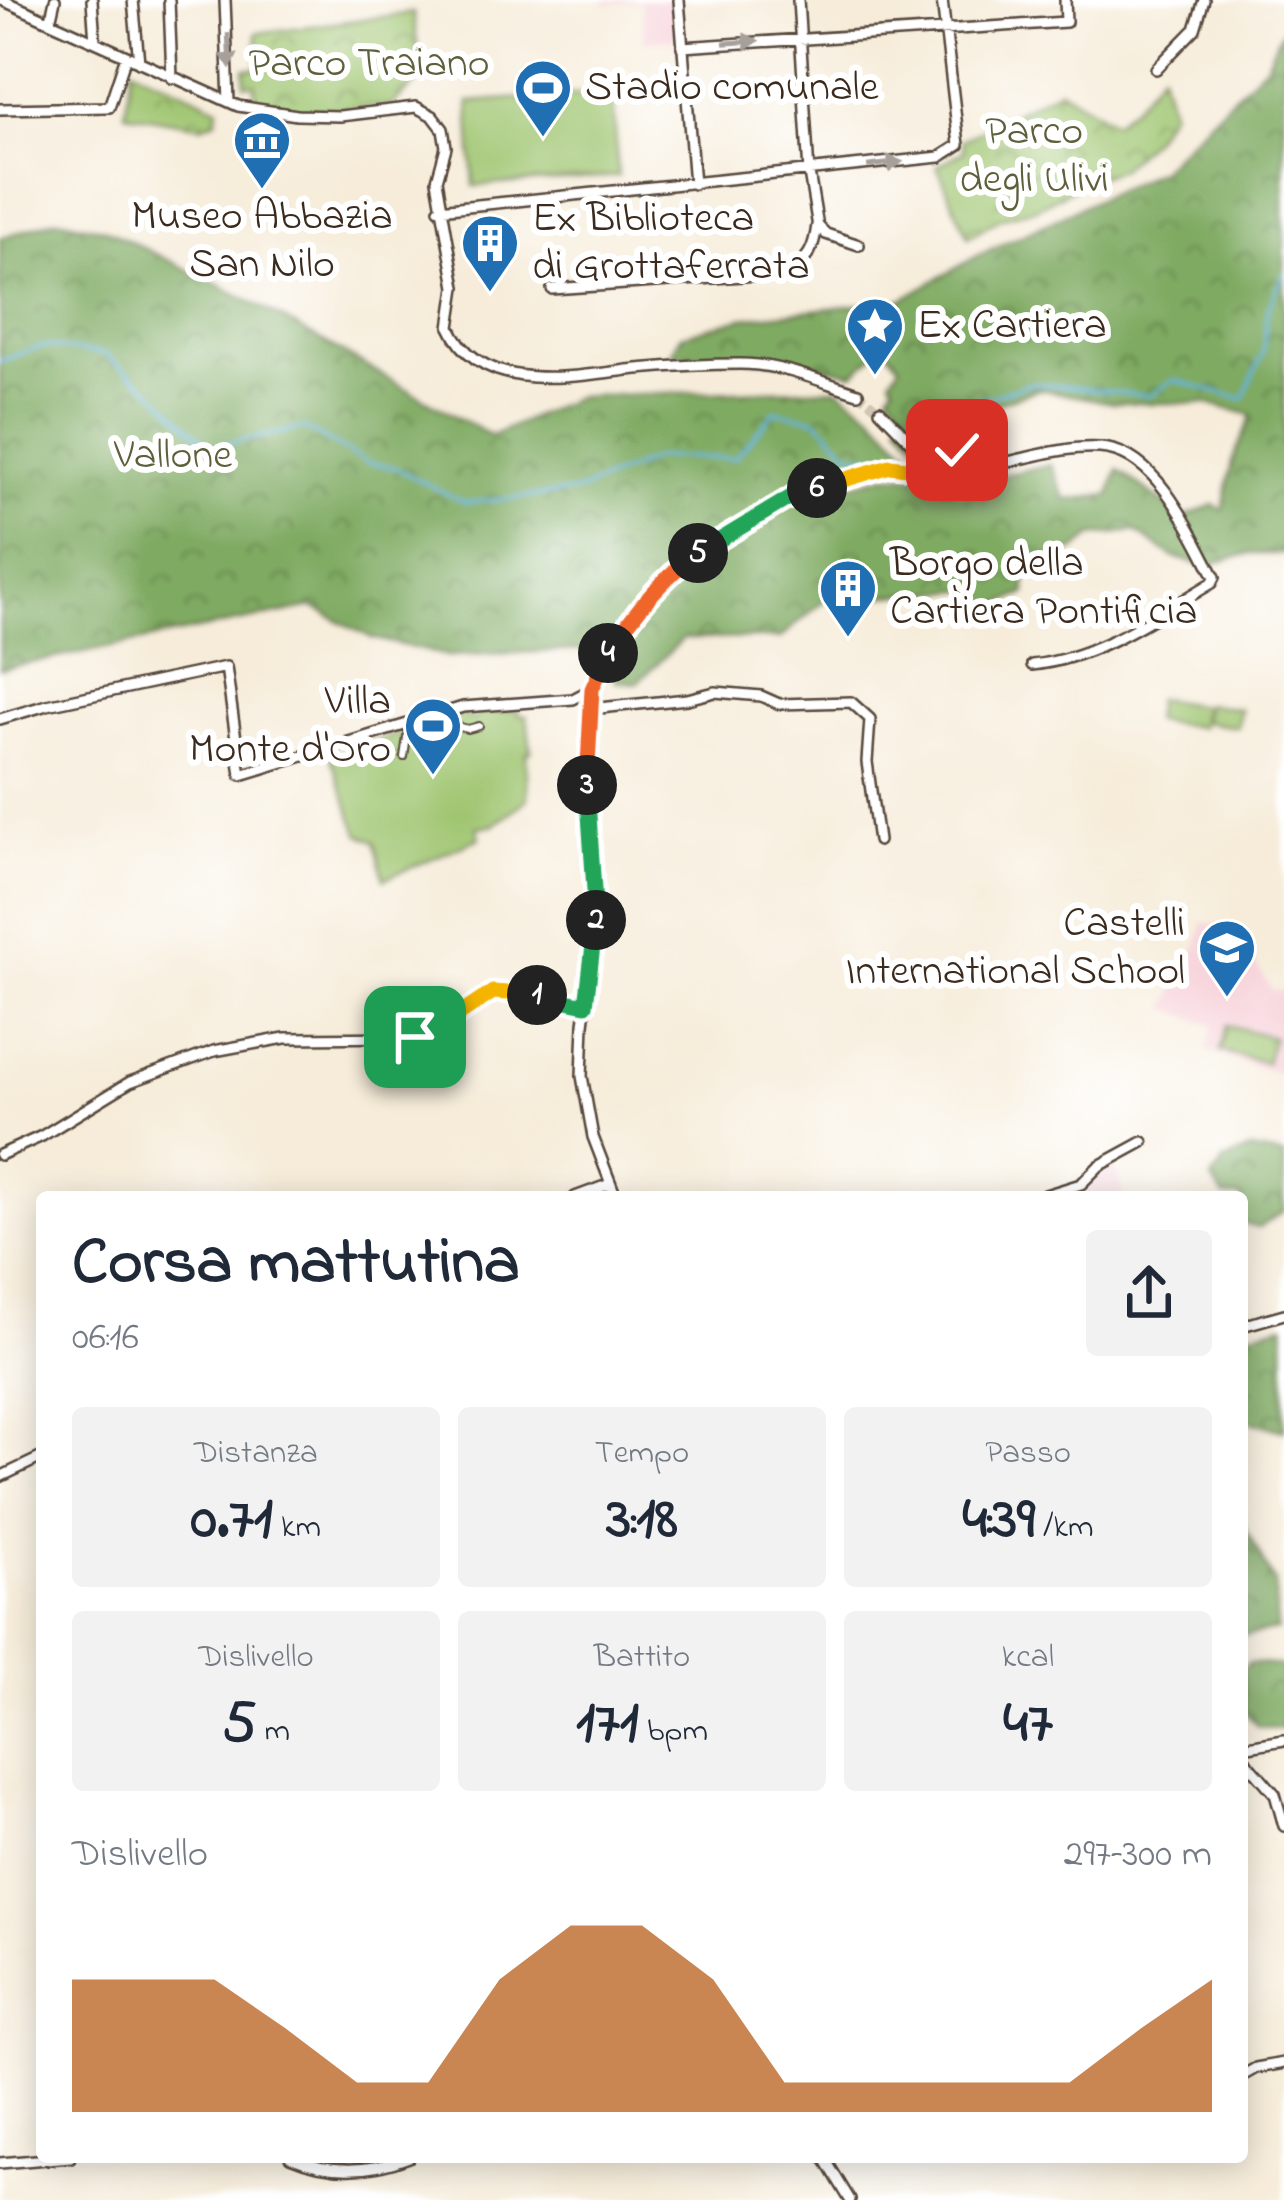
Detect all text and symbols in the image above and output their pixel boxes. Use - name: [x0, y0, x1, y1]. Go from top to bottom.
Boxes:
- one-way arrow: [219, 33, 238, 70]
- one-way arrow: [723, 33, 760, 52]
- park label: Parco Traiano: [248, 34, 490, 95]
- sports icon: Stadio comunale: [512, 57, 574, 139]
- place label: Stadio comunale: [585, 58, 879, 119]
- park label: Parco degli Ulivi: [959, 102, 1109, 211]
- museum icon: Museo Abbazia San Nilo: [231, 109, 293, 191]
- one-way arrow: [867, 154, 905, 173]
- place label: Museo Abbazia San Nilo: [131, 187, 393, 296]
- place label: Ex Biblioteca di Grottaferrata: [532, 189, 810, 298]
- building icon: Ex Biblioteca di Grottaferrata: [459, 212, 521, 294]
- place icon: Ex Cartiera: [844, 295, 906, 377]
- place label: Ex Cartiera: [917, 296, 1107, 357]
- pin: [906, 399, 1008, 501]
- icon: check: [924, 417, 990, 483]
- park label: Vallone: [113, 426, 232, 487]
- pin: 6: [787, 458, 847, 518]
- text: 6: [810, 464, 824, 512]
- pin: 5: [668, 523, 728, 583]
- text: 5: [689, 529, 707, 577]
- place label: Borgo della Cartiera Pontificia: [889, 534, 1197, 643]
- building icon: Borgo della Cartiera Pontificia: [817, 557, 879, 639]
- pin: 4: [578, 623, 638, 683]
- text: 4: [601, 629, 615, 677]
- place label: Villa Monte d'Oro: [189, 672, 391, 781]
- sports icon: Villa Monte d'Oro: [402, 695, 464, 777]
- pin: 3: [557, 755, 617, 815]
- text: 3: [580, 761, 594, 809]
- pin: 2: [566, 890, 626, 950]
- place label: Castelli International School: [846, 894, 1185, 1003]
- text: 2: [588, 896, 604, 944]
- school or university icon: Castelli International School: [1196, 917, 1258, 999]
- pin: 1: [507, 965, 567, 1025]
- text: 1: [532, 971, 542, 1019]
- pin: [364, 986, 466, 1088]
- icon: arrive: [382, 1004, 448, 1070]
- text: Corsa mattutina: [72, 1217, 520, 1313]
- button: share: [1086, 1230, 1212, 1356]
- text: 06:16: [72, 1310, 139, 1367]
- text: Distanza: [194, 1430, 318, 1478]
- text: Tempo: [595, 1430, 689, 1478]
- text: Passo: [985, 1430, 1071, 1478]
- text: 0.71: [191, 1478, 273, 1565]
- text: 3:18: [606, 1478, 678, 1565]
- text: 4:39: [962, 1478, 1035, 1565]
- text: km: [273, 1504, 321, 1552]
- text: /km: [1035, 1504, 1094, 1552]
- text: Dislivello: [198, 1634, 314, 1682]
- text: Battito: [594, 1634, 690, 1682]
- text: kcal: [1002, 1634, 1054, 1682]
- text: 5: [222, 1682, 256, 1769]
- text: 171: [576, 1682, 639, 1769]
- text: 47: [1003, 1682, 1053, 1769]
- text: m: [256, 1708, 290, 1756]
- text: bpm: [639, 1708, 708, 1756]
- text: Dislivello: [72, 1827, 208, 1884]
- text: 297–300 m: [1064, 1827, 1212, 1884]

